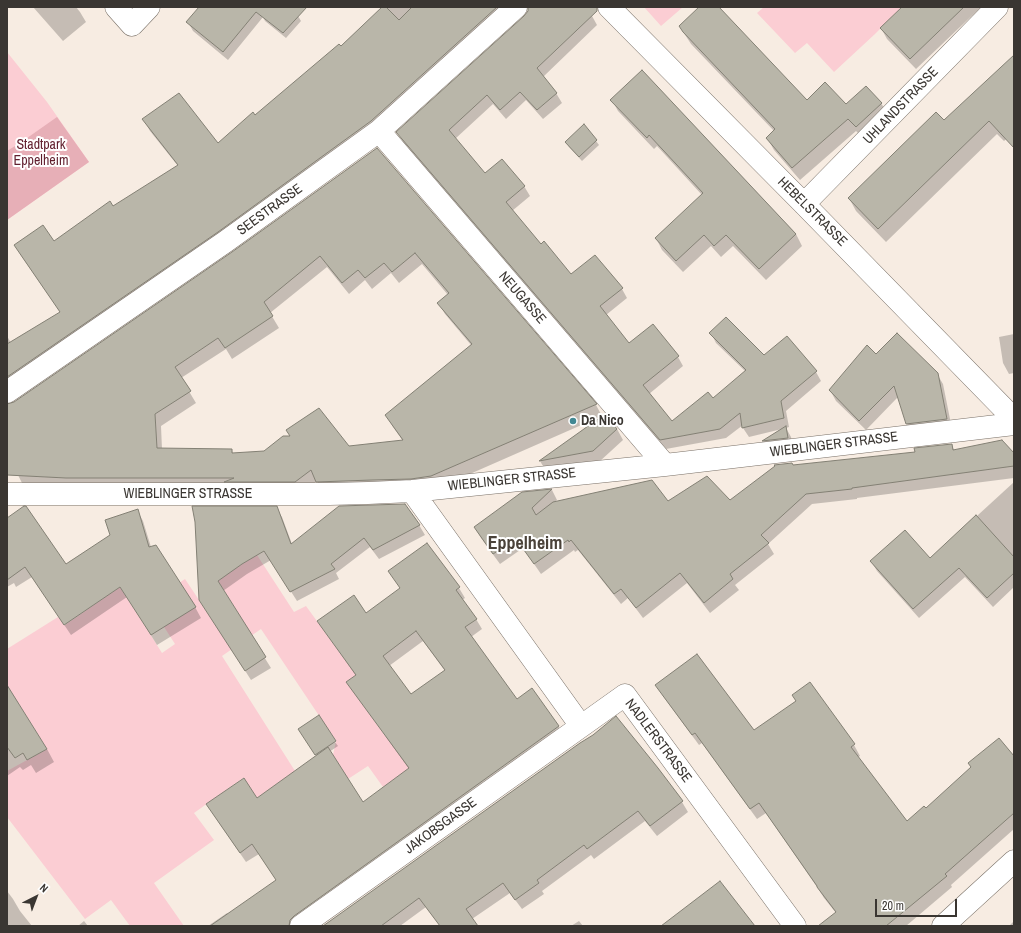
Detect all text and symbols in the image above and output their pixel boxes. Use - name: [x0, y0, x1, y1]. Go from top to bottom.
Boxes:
- street label: UHLANDSTRASSE: [860, 64, 942, 148]
- park label: Stadtpark Eppelheim: [14, 137, 68, 170]
- street label: HEBELSTRASSE: [774, 174, 850, 250]
- street label: SEESTRASSE: [234, 181, 306, 239]
- street label: NEUGASSE: [495, 268, 549, 328]
- place label: Da Nico: [581, 413, 624, 429]
- marker: Da Nico: [568, 416, 578, 426]
- street label: WIEBLINGER STRASSE: [769, 429, 899, 461]
- street label: WIEBLINGER STRASSE: [447, 465, 577, 495]
- street label: WIEBLINGER STRASSE: [124, 486, 252, 502]
- district label: Eppelheim: [488, 533, 562, 555]
- street label: NADLERSTRASSE: [621, 696, 695, 786]
- street label: JAKOBSGASSE: [402, 794, 480, 858]
- north arrow: [16, 877, 56, 917]
- text: N: [37, 881, 51, 895]
- scale bar: [877, 891, 959, 917]
- text: 20 m: [882, 898, 904, 914]

